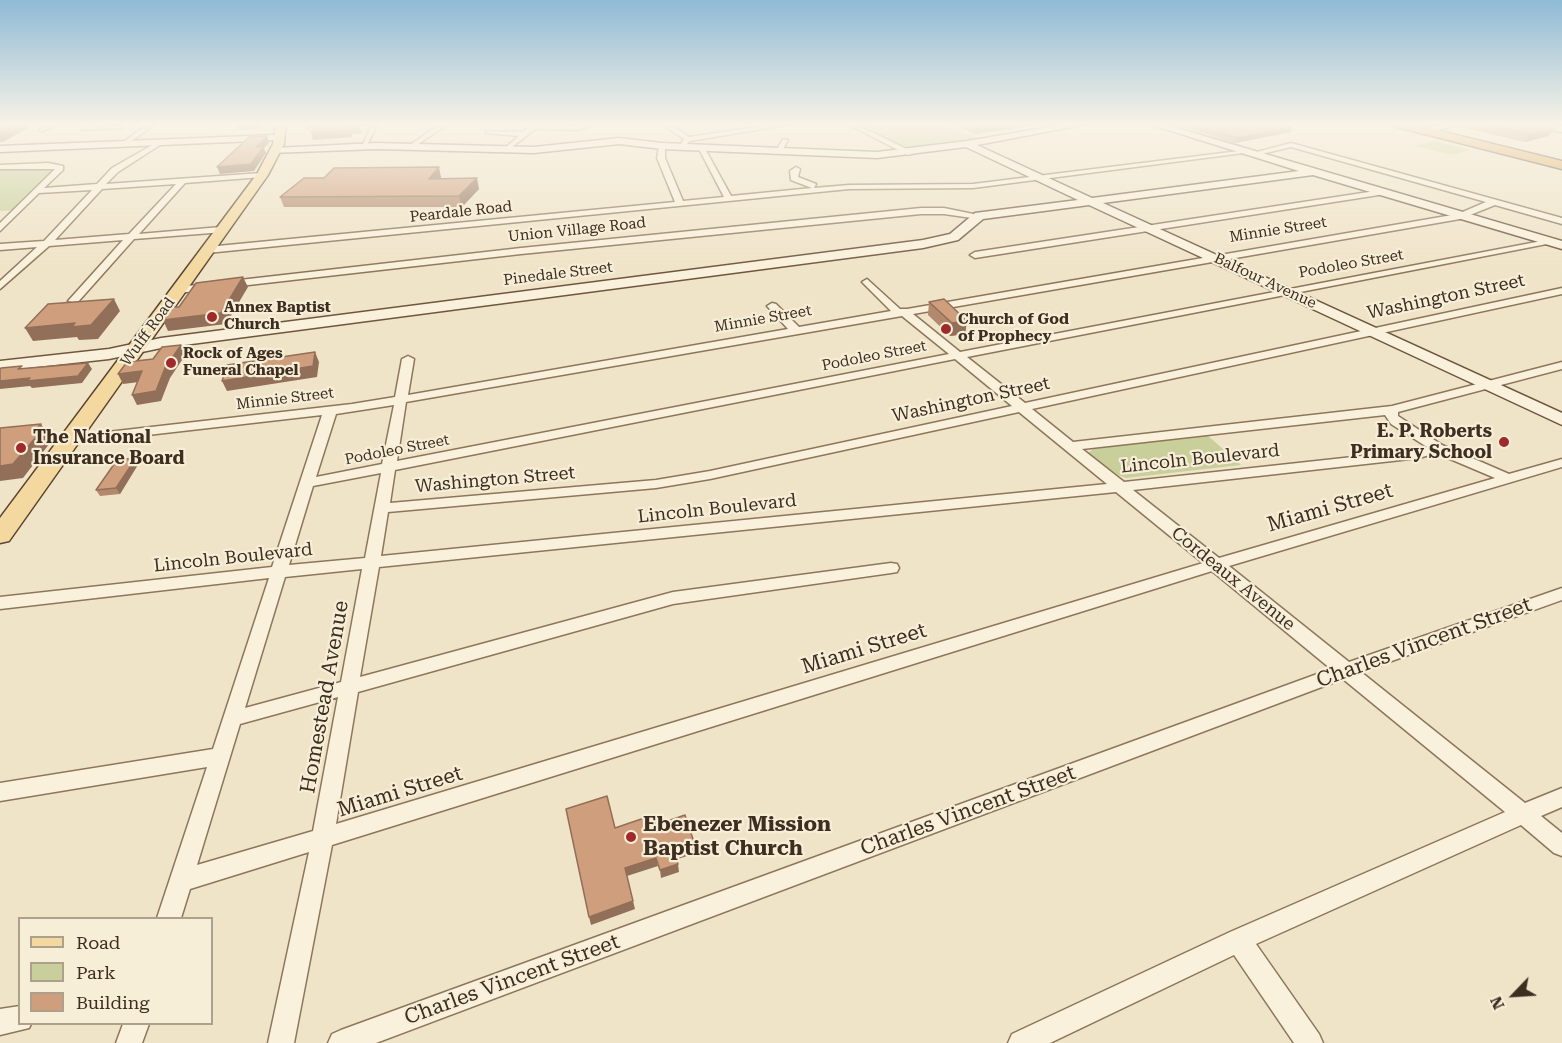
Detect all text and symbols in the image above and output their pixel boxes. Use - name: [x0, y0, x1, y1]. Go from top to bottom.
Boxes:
- street label: Peardale Road: [409, 198, 513, 226]
- street label: Minnie Street: [1228, 213, 1328, 247]
- street label: Union Village Road: [507, 214, 647, 246]
- street label: Podoleo Street: [1297, 246, 1405, 282]
- street label: Balfour Avenue: [1211, 249, 1319, 313]
- street label: Pinedale Street: [502, 258, 614, 290]
- street label: Washington Street: [1365, 270, 1527, 324]
- street label: Wulff Road: [117, 294, 179, 370]
- place label: Annex Baptist Church: [224, 299, 331, 334]
- street label: Minnie Street: [713, 302, 813, 336]
- marker: Annex Baptist Church: [205, 310, 219, 324]
- place label: Church of God of Prophecy: [958, 311, 1069, 346]
- marker: Church of God of Prophecy: [939, 322, 953, 336]
- street label: Podoleo Street: [820, 337, 928, 375]
- place label: Rock of Ages Funeral Chapel: [183, 345, 298, 380]
- marker: Rock of Ages Funeral Chapel: [164, 356, 178, 370]
- street label: Washington Street: [890, 373, 1052, 427]
- street label: Minnie Street: [235, 384, 335, 414]
- place label: E. P. Roberts Primary School: [1350, 421, 1492, 464]
- place label: The National Insurance Board: [33, 427, 185, 470]
- street label: Podoleo Street: [343, 431, 451, 469]
- marker: E. P. Roberts Primary School: [1497, 435, 1511, 449]
- street label: Lincoln Boulevard: [1120, 440, 1280, 478]
- marker: The National Insurance Board: [14, 441, 28, 455]
- street label: Washington Street: [414, 462, 576, 498]
- street label: Miami Street: [1264, 478, 1396, 538]
- street label: Lincoln Boulevard: [637, 490, 797, 528]
- street label: Cordeaux Avenue: [1167, 522, 1299, 636]
- street label: Lincoln Boulevard: [153, 539, 313, 577]
- street label: Charles Vincent Street: [1313, 592, 1535, 694]
- street label: Homestead Avenue: [296, 599, 354, 795]
- street label: Miami Street: [798, 618, 930, 680]
- street label: Charles Vincent Street: [857, 760, 1079, 862]
- street label: Miami Street: [334, 761, 466, 823]
- place label: Ebenezer Mission Baptist Church: [643, 812, 831, 862]
- marker: Ebenezer Mission Baptist Church: [624, 830, 638, 844]
- legend: [18, 917, 213, 1025]
- street label: Charles Vincent Street: [401, 929, 623, 1031]
- text: Road: [76, 932, 120, 953]
- text: Park: [76, 962, 116, 983]
- north arrow: [1484, 965, 1544, 1025]
- text: Building: [76, 992, 150, 1013]
- text: N: [1486, 993, 1508, 1012]

